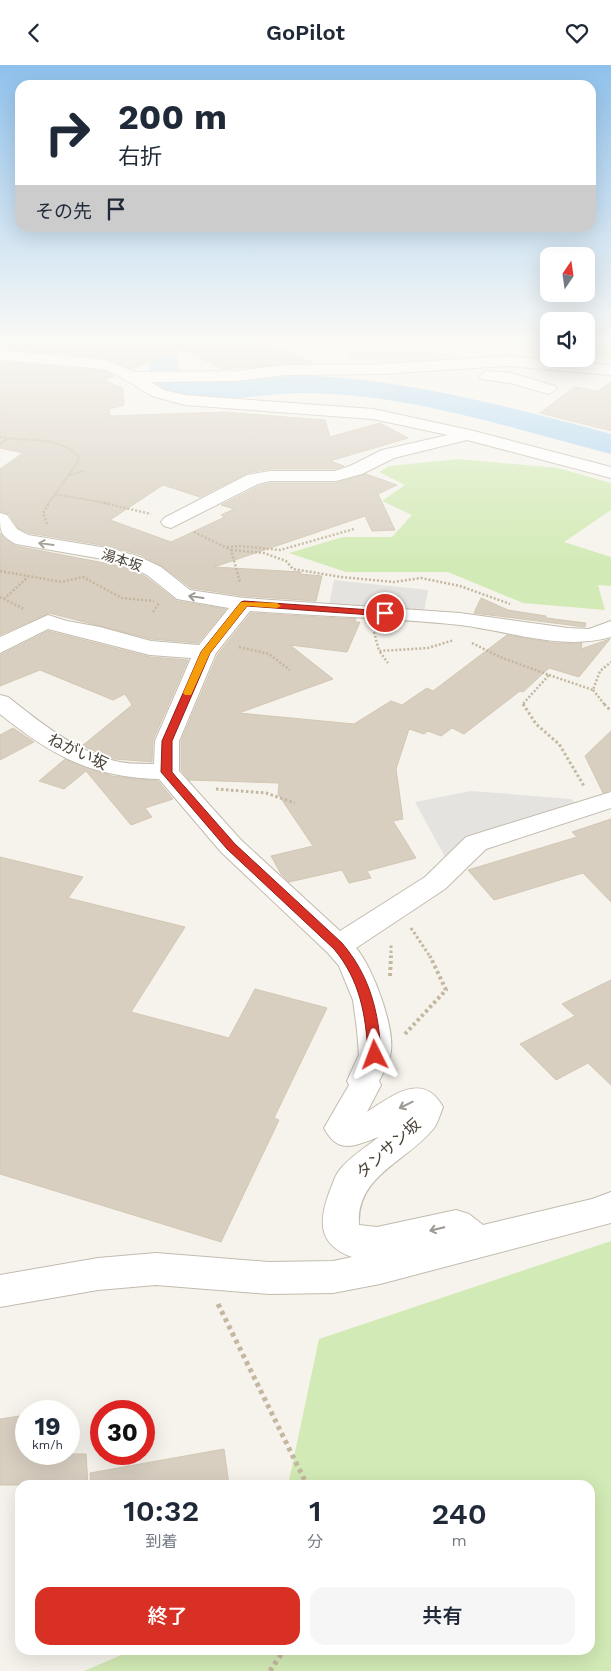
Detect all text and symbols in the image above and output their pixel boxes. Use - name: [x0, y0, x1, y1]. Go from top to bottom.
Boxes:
- icon: back: [20, 19, 48, 47]
- icon: heart: [563, 19, 591, 47]
- text: GoPilot: [266, 20, 345, 45]
- text: 200 m: [118, 96, 227, 138]
- icon: right: [35, 100, 100, 165]
- text: 右折: [118, 144, 162, 169]
- icon: arrive: [102, 195, 130, 223]
- text: その先: [35, 200, 92, 223]
- north arrow: [540, 247, 595, 303]
- map controls: [540, 247, 595, 367]
- button: sound: [540, 312, 595, 367]
- one-way arrow: [39, 539, 55, 549]
- street label: 湯本坂: [100, 546, 144, 574]
- one-way arrow: [188, 592, 204, 602]
- pin: [364, 592, 406, 634]
- icon: arrive: [371, 599, 399, 627]
- street label: ねがい坂: [45, 729, 111, 774]
- position arrow: [348, 1028, 400, 1080]
- one-way arrow: [399, 1101, 414, 1110]
- street label: タンサン坂: [352, 1115, 424, 1182]
- one-way arrow: [429, 1225, 445, 1234]
- speed limit sign: 30: [90, 1400, 155, 1465]
- text: 19: [34, 1412, 61, 1441]
- text: km/h: [32, 1438, 63, 1452]
- text: 10:32: [123, 1493, 199, 1528]
- text: 1: [309, 1493, 322, 1528]
- text: 240: [432, 1496, 487, 1531]
- text: m: [452, 1531, 467, 1550]
- text: 到着: [145, 1532, 177, 1551]
- text: 分: [307, 1532, 323, 1551]
- button: 終了: [35, 1587, 300, 1645]
- button: 共有: [310, 1587, 575, 1645]

